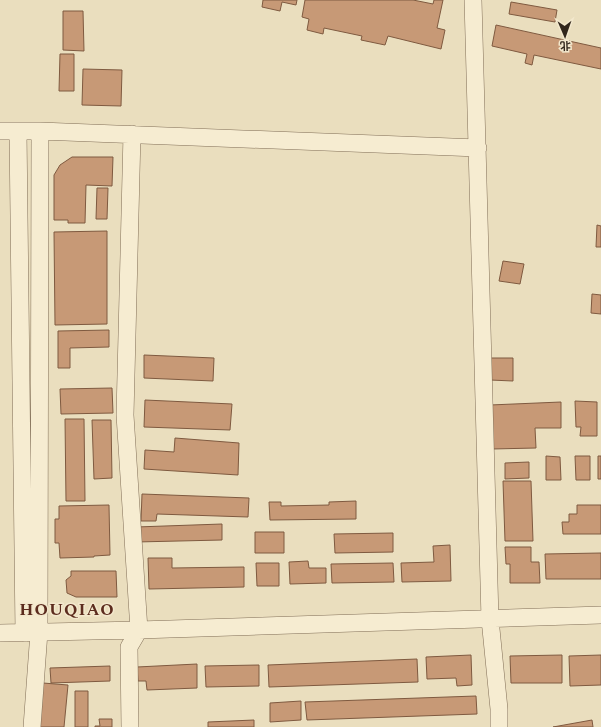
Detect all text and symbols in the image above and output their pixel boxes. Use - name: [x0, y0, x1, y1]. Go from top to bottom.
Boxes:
- north arrow: [545, 16, 585, 56]
- text: 北: [560, 37, 571, 54]
- district label: HOUQIAO: [19, 597, 115, 623]

